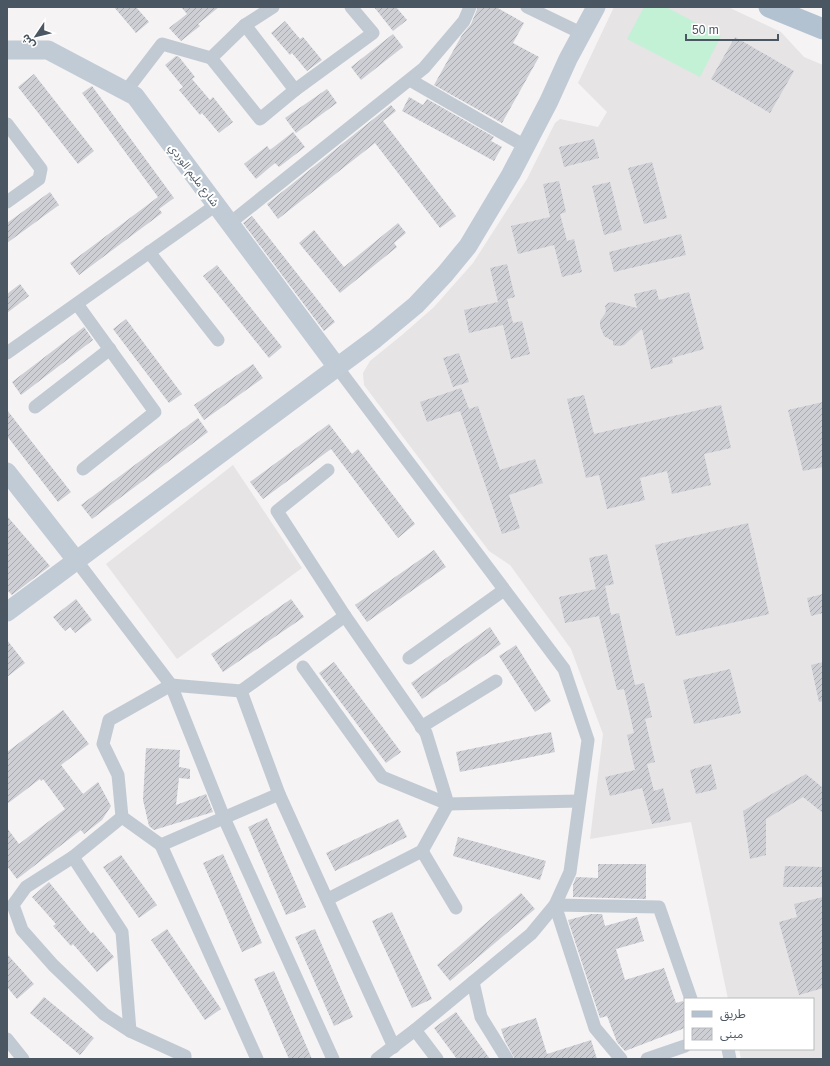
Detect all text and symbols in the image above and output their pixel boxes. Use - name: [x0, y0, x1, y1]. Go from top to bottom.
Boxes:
- north arrow: [16, 16, 56, 56]
- scale bar: [686, 16, 778, 42]
- text: 50 m: [692, 23, 719, 37]
- text: ش: [19, 32, 38, 51]
- street label: شارع مليم الوردي: [164, 141, 222, 211]
- legend: [684, 998, 814, 1050]
- text: طريق: [720, 1007, 746, 1022]
- text: مبنى: [720, 1027, 743, 1041]

